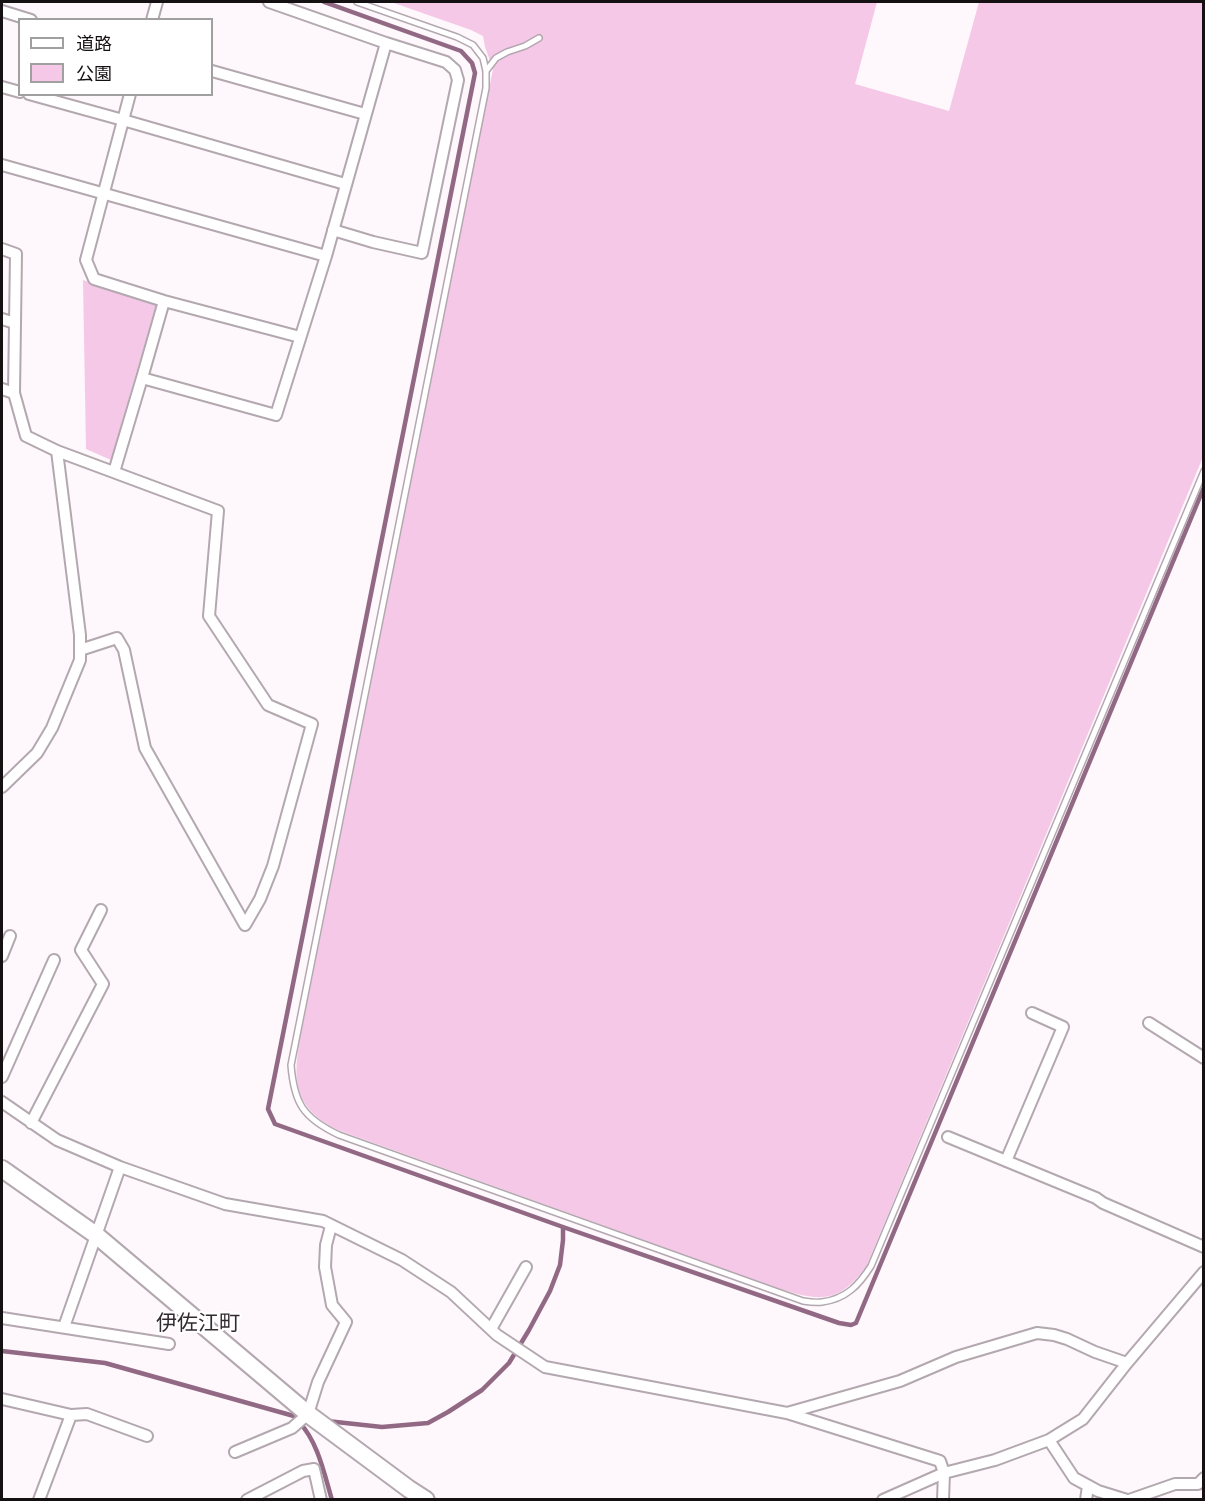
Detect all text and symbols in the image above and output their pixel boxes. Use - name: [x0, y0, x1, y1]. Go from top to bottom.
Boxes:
- legend: [18, 18, 213, 96]
- text: 道路: [76, 31, 112, 57]
- text: 公園: [76, 61, 112, 87]
- district label: 伊佐江町: [156, 1312, 240, 1338]

